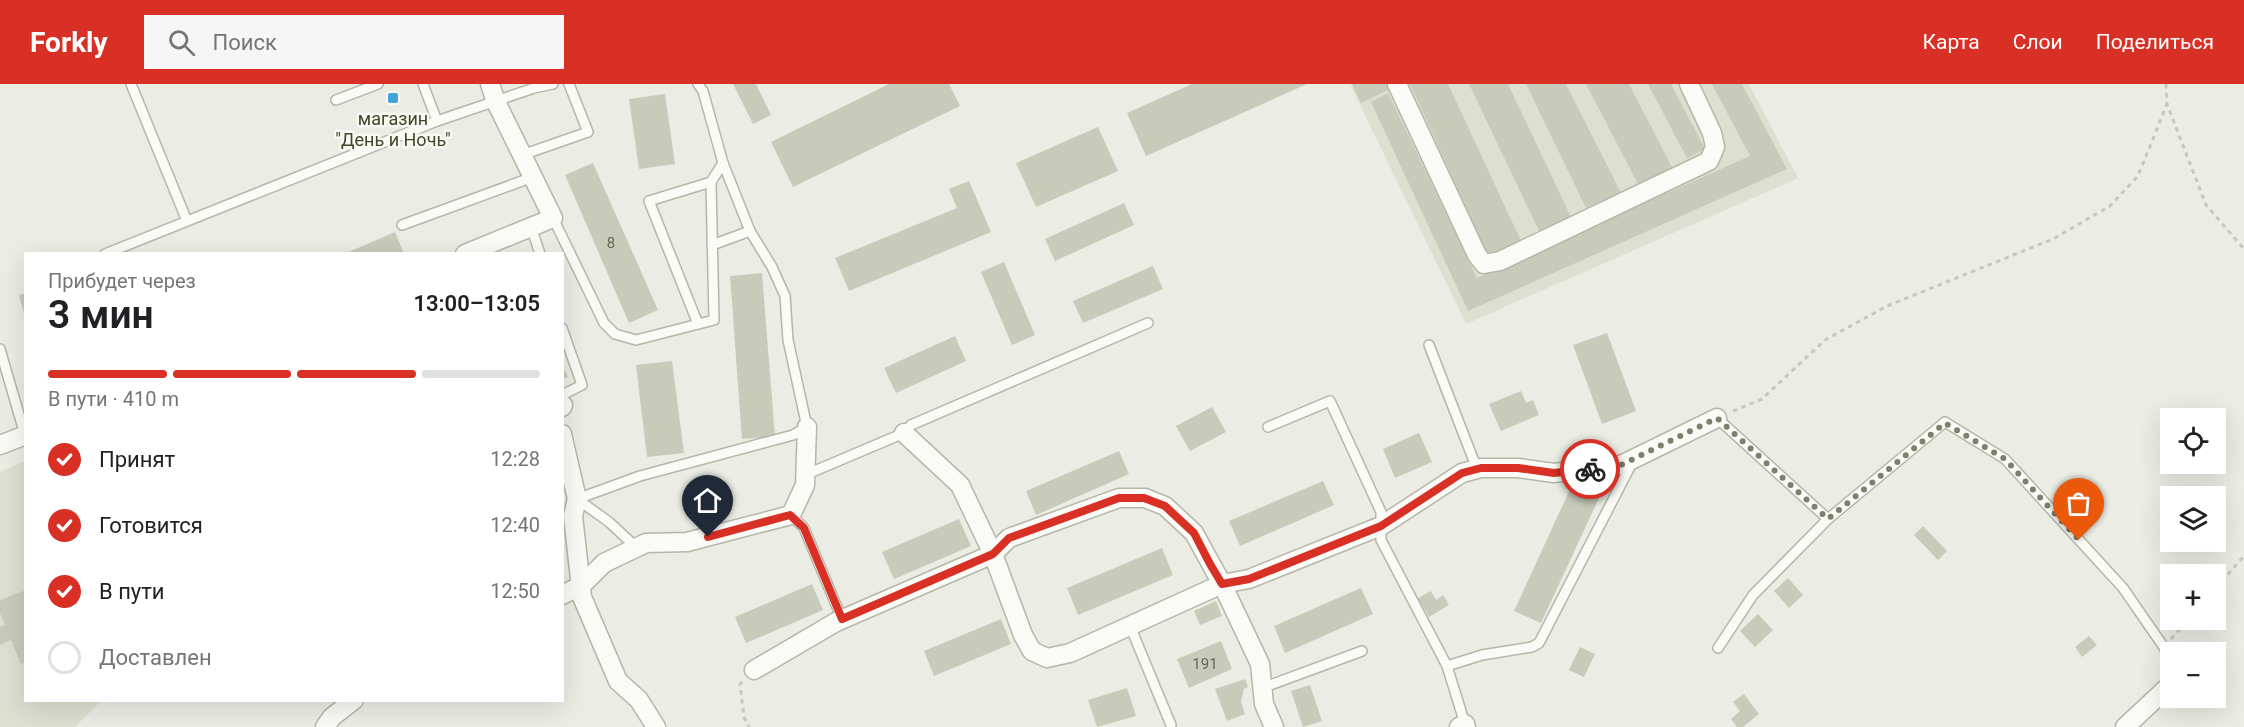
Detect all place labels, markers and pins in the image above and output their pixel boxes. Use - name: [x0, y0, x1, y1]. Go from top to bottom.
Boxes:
- marker: магазин "День и Ночь": [386, 91, 400, 105]
- place label: магазин "День и Ночь": [335, 108, 451, 150]
- pin: [682, 475, 733, 537]
- pin: [2053, 478, 2104, 540]

